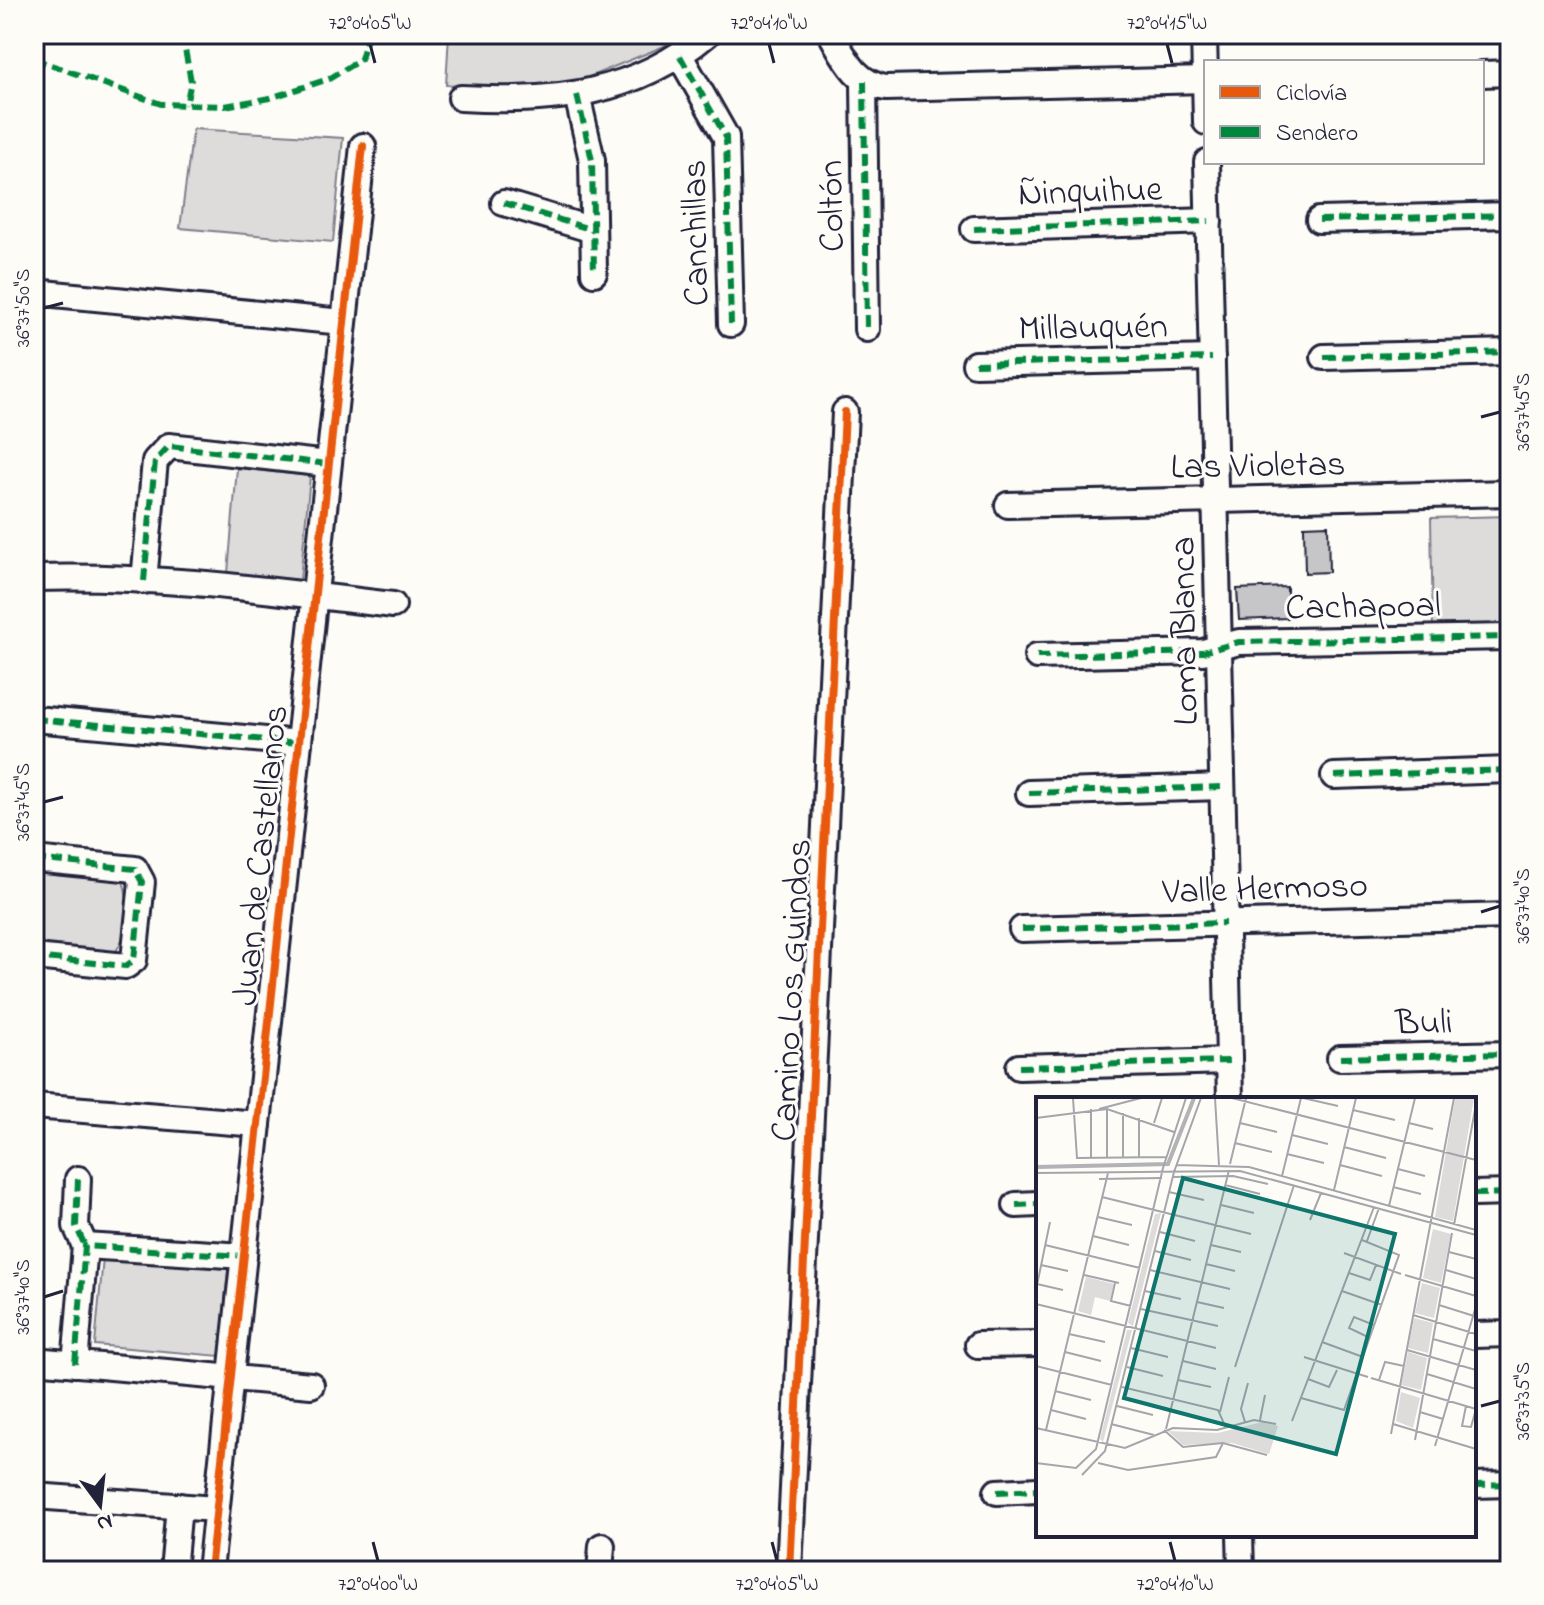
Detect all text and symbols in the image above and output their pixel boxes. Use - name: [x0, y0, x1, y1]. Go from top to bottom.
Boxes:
- text: 72°04'05"W: [329, 10, 411, 39]
- text: 72°04'10"W: [730, 10, 808, 39]
- text: 72°04'15"W: [1127, 10, 1207, 39]
- legend: [1204, 60, 1484, 164]
- text: Ciclovía: [1276, 77, 1347, 112]
- text: Sendero: [1276, 117, 1358, 152]
- street label: Canchillas: [670, 159, 725, 307]
- street label: Coltón: [806, 159, 861, 252]
- street label: Ñinquihue: [1017, 164, 1164, 222]
- text: 36°37'50"S: [10, 269, 39, 347]
- street label: Millauquén: [1018, 302, 1168, 357]
- text: 36°37'45"S: [1510, 373, 1539, 451]
- street label: Las Violetas: [1170, 439, 1346, 496]
- street label: Loma Blanca: [1158, 536, 1215, 726]
- street label: Cachapoal: [1285, 581, 1441, 636]
- street label: Juan de Castellanos: [220, 703, 305, 1008]
- text: 36°37'45"S: [10, 763, 39, 841]
- street label: Camino Los Guindos: [759, 838, 828, 1143]
- street label: Valle Hermoso: [1161, 860, 1369, 921]
- text: 36°37'40"S: [1510, 868, 1539, 944]
- street label: Buli: [1394, 998, 1453, 1052]
- inset map: [1036, 1097, 1476, 1537]
- text: 36°37'40"S: [10, 1259, 39, 1335]
- text: 36°37'35"S: [1510, 1362, 1539, 1440]
- north arrow: [60, 1465, 140, 1545]
- text: N: [93, 1504, 116, 1539]
- text: 72°04'00"W: [338, 1571, 418, 1600]
- text: 72°04'05"W: [736, 1571, 818, 1600]
- text: 72°04'10"W: [1136, 1571, 1214, 1600]

